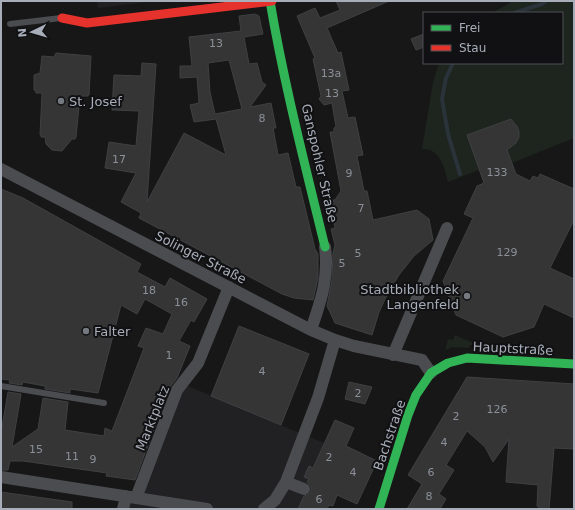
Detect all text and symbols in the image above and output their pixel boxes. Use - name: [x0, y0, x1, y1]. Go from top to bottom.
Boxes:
- north arrow: [12, 12, 52, 52]
- legend: [423, 12, 563, 64]
- text: Frei: [459, 21, 480, 35]
- text: N: [16, 28, 29, 38]
- house number: 13: [209, 37, 223, 50]
- text: Stau: [459, 41, 486, 55]
- house number: 13a: [321, 67, 341, 80]
- house number: 13: [325, 87, 339, 100]
- place label: St. Josef: [69, 94, 122, 109]
- marker: St. Josef: [56, 96, 66, 106]
- street label: Ganspohler Straße: [299, 102, 340, 224]
- house number: 8: [259, 112, 266, 125]
- house number: 17: [112, 153, 126, 166]
- house number: 133: [487, 166, 508, 179]
- house number: 9: [346, 167, 353, 180]
- house number: 7: [358, 202, 365, 215]
- street label: Solinger Straße: [153, 228, 249, 287]
- house number: 129: [497, 246, 518, 259]
- house number: 5: [355, 247, 362, 260]
- house number: 5: [339, 257, 346, 270]
- place label: Stadtbibliothek Langenfeld: [360, 282, 459, 312]
- house number: 18: [142, 284, 156, 297]
- marker: Stadtbibliothek Langenfeld: [462, 291, 472, 301]
- house number: 16: [174, 296, 188, 309]
- place label: Falter: [94, 324, 131, 339]
- marker: Falter: [81, 326, 91, 336]
- street label: Hauptstraße: [472, 339, 554, 358]
- house number: 1: [166, 349, 173, 362]
- house number: 4: [259, 365, 266, 378]
- street label: Marktplatz: [133, 383, 172, 453]
- house number: 2: [355, 387, 362, 400]
- street label: Bachstraße: [370, 398, 409, 472]
- house number: 126: [487, 403, 508, 416]
- house number: 2: [453, 410, 460, 423]
- house number: 4: [441, 436, 448, 449]
- house number: 15: [29, 443, 43, 456]
- house number: 11: [65, 450, 79, 463]
- house number: 2: [326, 451, 333, 464]
- house number: 9: [90, 453, 97, 466]
- house number: 4: [350, 466, 357, 479]
- house number: 6: [428, 466, 435, 479]
- house number: 8: [426, 490, 433, 503]
- house number: 6: [316, 493, 323, 506]

